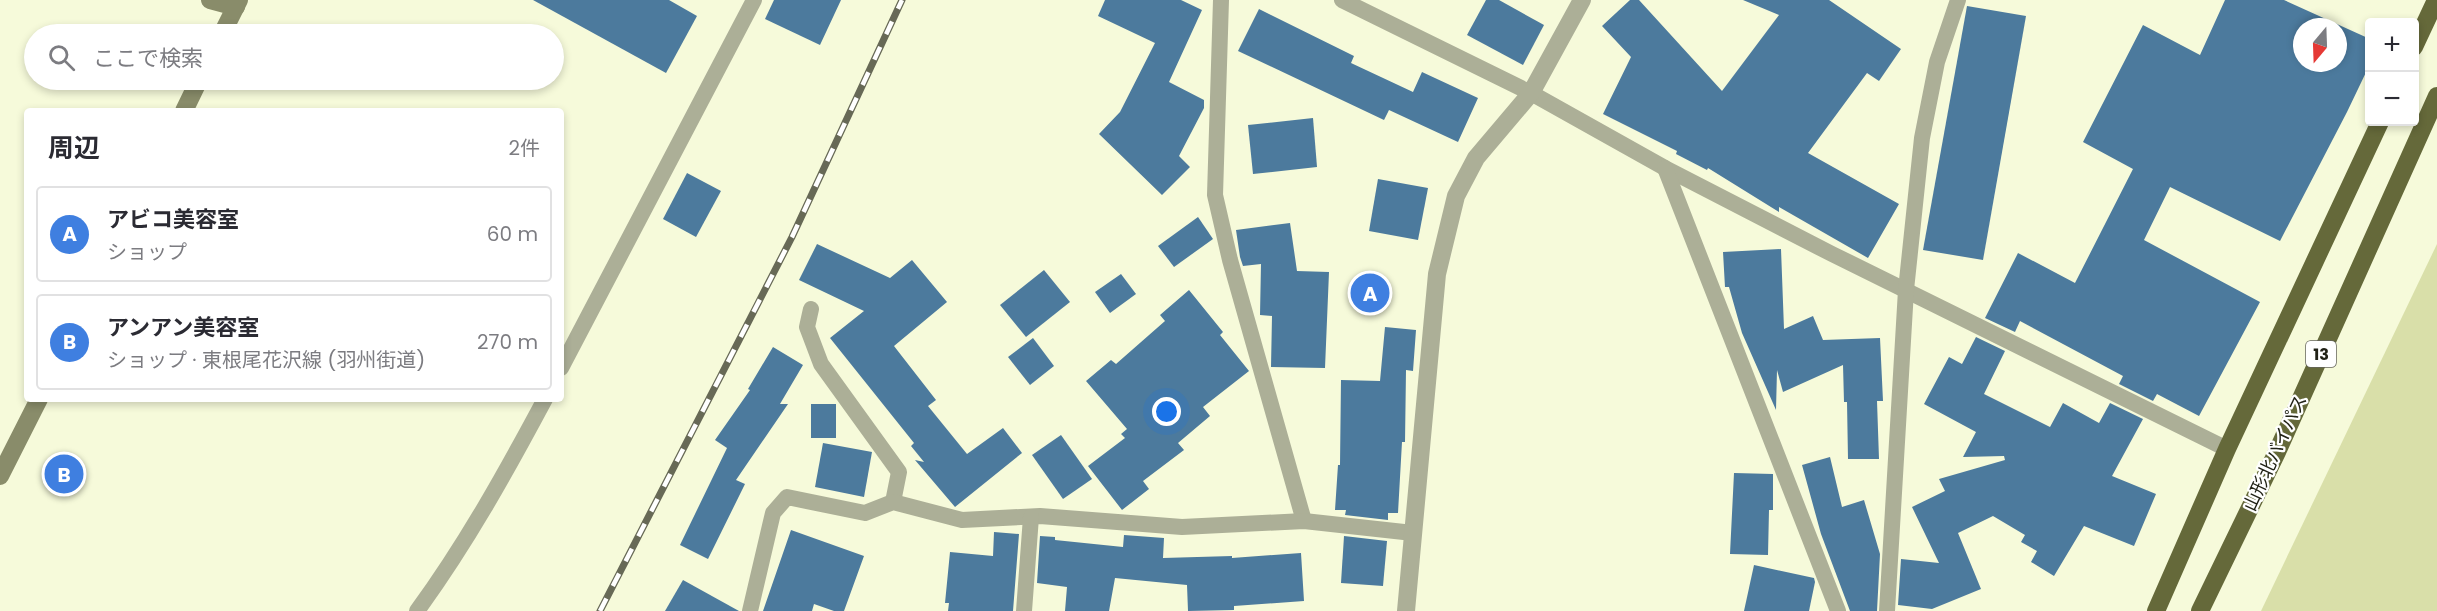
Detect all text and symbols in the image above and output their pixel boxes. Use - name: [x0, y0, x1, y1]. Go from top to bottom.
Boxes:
- north arrow: [2293, 18, 2347, 72]
- map controls: [2365, 18, 2419, 126]
- button: +: [2365, 18, 2419, 72]
- search box: [24, 24, 564, 90]
- icon: search: [45, 41, 78, 74]
- text: ここで検索: [93, 43, 203, 74]
- button: −: [2365, 72, 2419, 126]
- text: 周辺: [48, 130, 100, 166]
- text: 2件: [509, 134, 540, 162]
- text: アビコ美容室: [107, 204, 239, 235]
- text: A: [62, 220, 77, 248]
- text: 60 m: [487, 220, 538, 248]
- text: ショップ: [107, 238, 187, 266]
- pin: A: [1350, 270, 1390, 316]
- text: アンアン美容室: [107, 312, 259, 343]
- text: B: [63, 328, 76, 356]
- text: 270 m: [477, 328, 538, 356]
- road number: 13: [2306, 341, 2336, 367]
- text: ショップ · 東根尾花沢線 (羽州街道): [107, 346, 425, 374]
- street label: 山形北バイパス: [2237, 391, 2312, 515]
- your location: [1152, 397, 1181, 426]
- pin: B: [44, 452, 84, 496]

